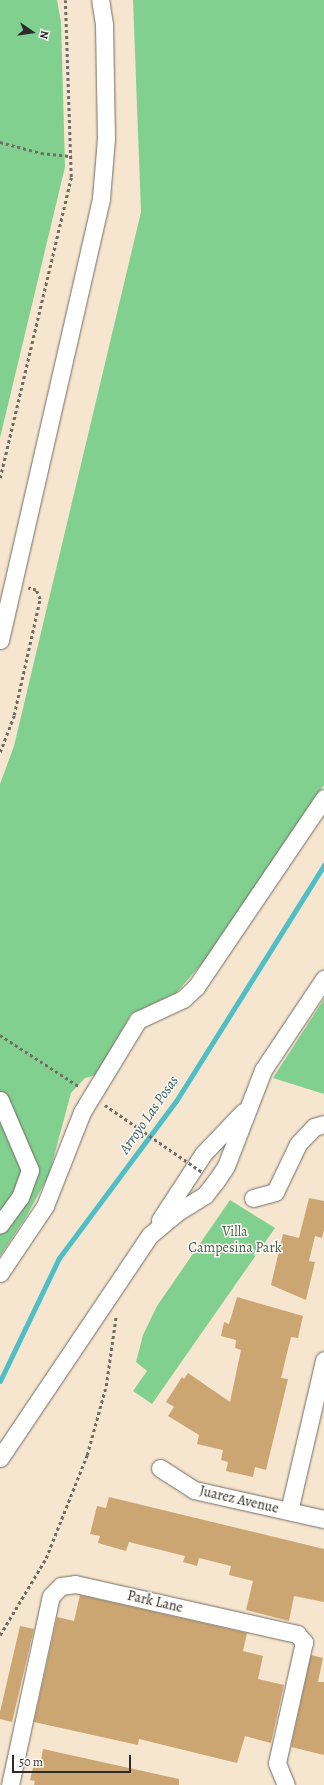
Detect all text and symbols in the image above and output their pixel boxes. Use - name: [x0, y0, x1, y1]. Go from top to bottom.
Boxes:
- north arrow: [12, 12, 52, 52]
- text: N: [36, 29, 52, 40]
- water label: Arroyo Las Posas: [115, 1072, 183, 1158]
- park label: Villa Campesina Park: [188, 1224, 282, 1256]
- street label: Juarez Avenue: [198, 1483, 280, 1517]
- street label: Park Lane: [126, 1587, 184, 1617]
- scale bar: [14, 1747, 133, 1773]
- text: 50 m: [19, 1754, 43, 1770]

